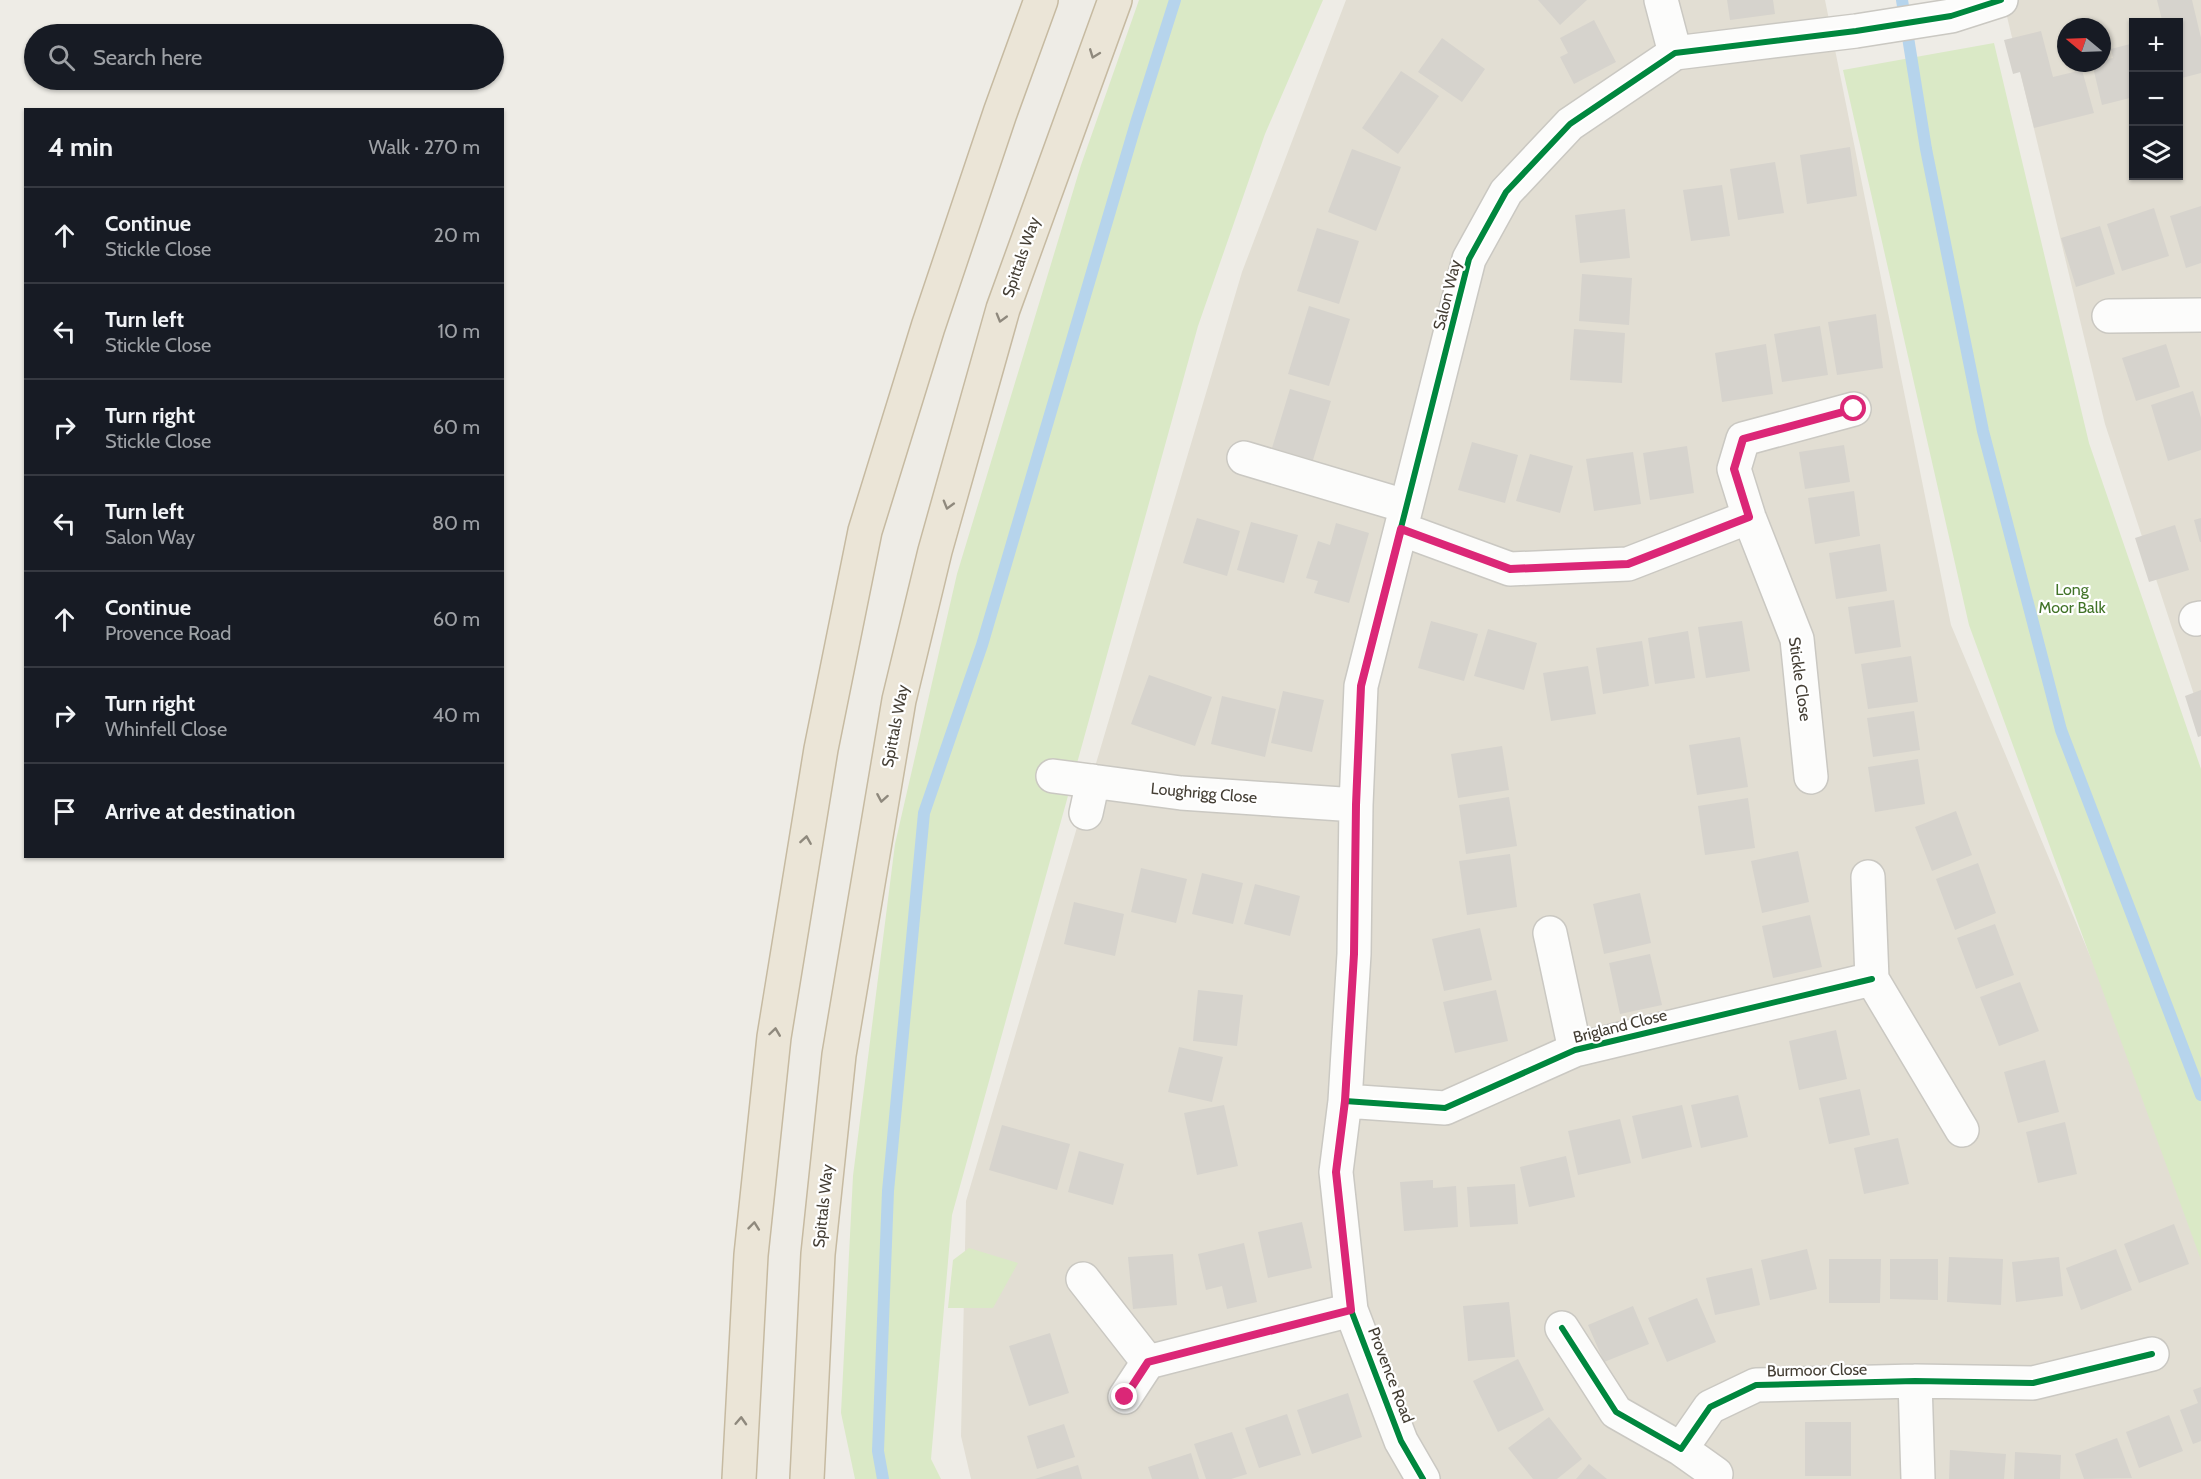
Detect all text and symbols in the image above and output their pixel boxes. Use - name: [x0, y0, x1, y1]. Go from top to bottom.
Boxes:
- north arrow: [2057, 18, 2111, 72]
- map controls: [2129, 18, 2183, 180]
- button: +: [2129, 18, 2183, 72]
- search box: [24, 24, 504, 90]
- icon: search: [45, 41, 78, 74]
- text: Search here: [93, 44, 202, 71]
- one-way arrow: [1088, 49, 1101, 59]
- button: −: [2129, 72, 2183, 126]
- button: layers: [2129, 126, 2183, 180]
- text: 4 min: [48, 131, 113, 163]
- text: Walk · 270 m: [368, 135, 480, 159]
- text: Continue: [105, 210, 191, 237]
- street label: Spittals Way: [998, 214, 1044, 300]
- icon: ahead: [48, 219, 81, 252]
- text: 20 m: [434, 223, 480, 247]
- text: Stickle Close: [105, 237, 211, 261]
- street label: Salon Way: [1429, 258, 1465, 332]
- text: Turn left: [105, 306, 184, 333]
- one-way arrow: [995, 312, 1008, 322]
- icon: left: [48, 315, 81, 348]
- text: 10 m: [437, 319, 480, 343]
- text: Stickle Close: [105, 333, 211, 357]
- route start: [1840, 395, 1866, 421]
- text: Turn right: [105, 402, 195, 429]
- icon: right: [48, 411, 81, 444]
- text: 60 m: [433, 415, 480, 439]
- text: Stickle Close: [105, 429, 211, 453]
- text: Turn left: [105, 498, 184, 525]
- one-way arrow: [943, 499, 955, 510]
- icon: left: [48, 507, 81, 540]
- text: 80 m: [432, 511, 480, 535]
- text: Salon Way: [105, 525, 195, 549]
- park label: Long Moor Balk: [2038, 580, 2106, 617]
- text: Continue: [105, 594, 191, 621]
- icon: ahead: [48, 603, 81, 636]
- text: 60 m: [433, 607, 480, 631]
- text: Provence Road: [105, 621, 231, 645]
- street label: Stickle Close: [1785, 636, 1815, 722]
- street label: Spittals Way: [878, 683, 912, 769]
- text: Turn right: [105, 690, 195, 717]
- icon: right: [48, 699, 81, 732]
- text: 40 m: [432, 703, 480, 727]
- text: Whinfell Close: [105, 717, 227, 741]
- street label: Loughrigg Close: [1150, 779, 1258, 807]
- one-way arrow: [876, 792, 889, 802]
- icon: arrive: [48, 795, 81, 828]
- text: Arrive at destination: [105, 798, 295, 825]
- one-way arrow: [799, 835, 812, 845]
- street label: Brigland Close: [1571, 1005, 1669, 1047]
- one-way arrow: [769, 1028, 781, 1037]
- street label: Spittals Way: [809, 1163, 837, 1249]
- one-way arrow: [747, 1221, 760, 1231]
- street label: Provence Road: [1364, 1324, 1418, 1426]
- street label: Burmoor Close: [1767, 1360, 1867, 1380]
- route end: [1111, 1383, 1137, 1409]
- one-way arrow: [734, 1416, 747, 1425]

